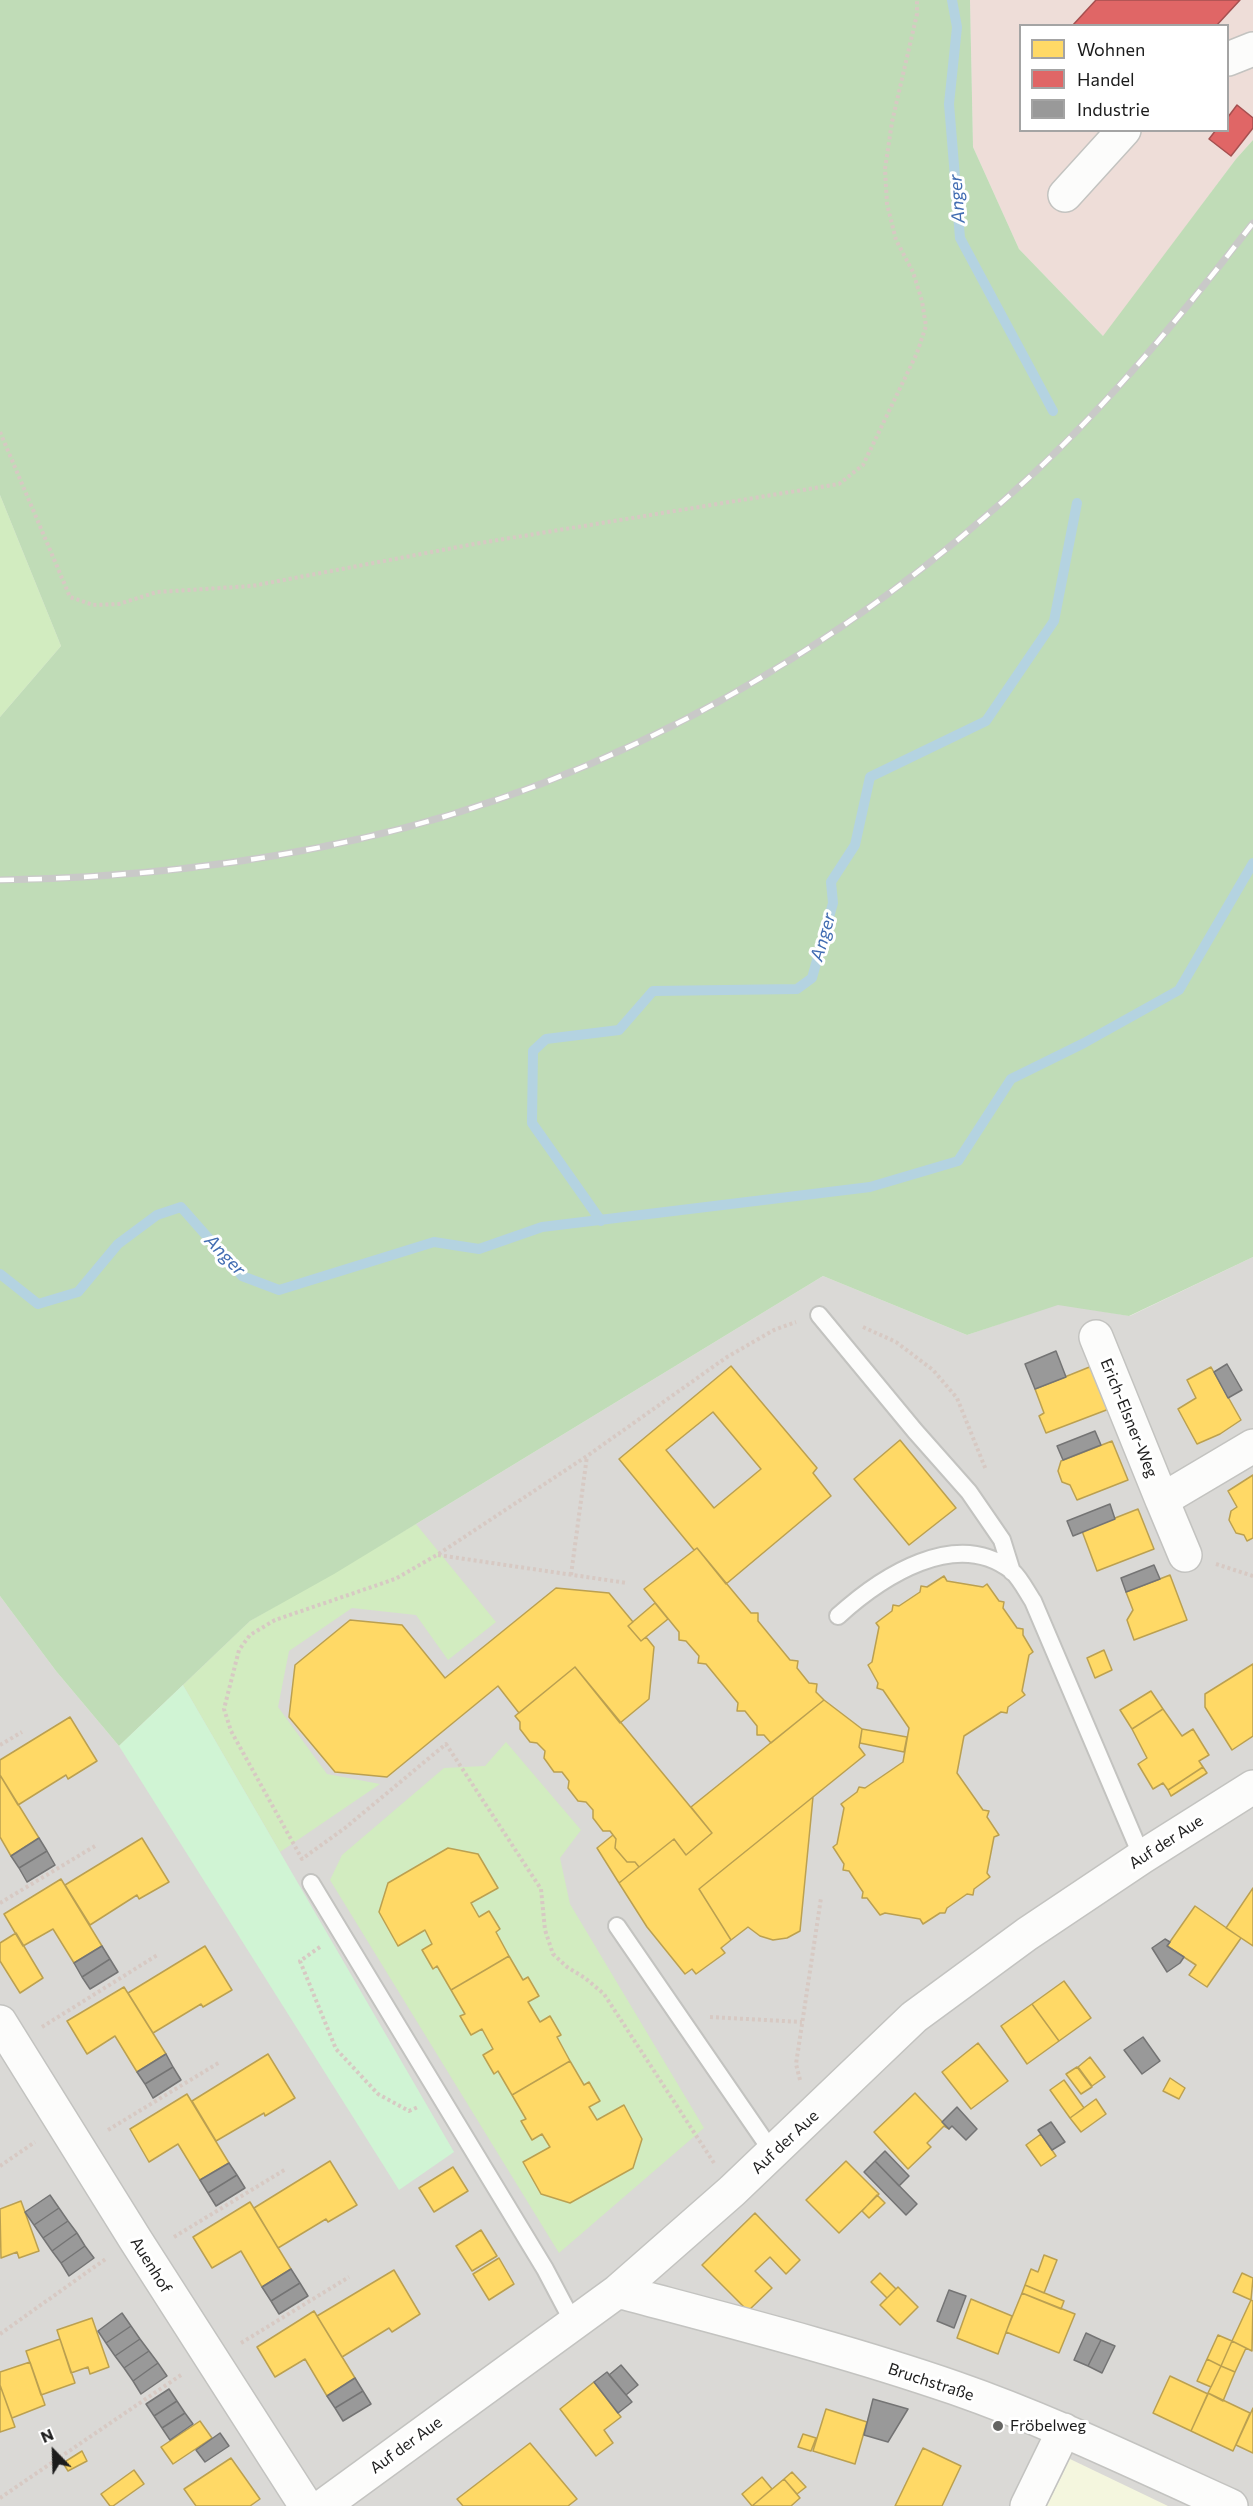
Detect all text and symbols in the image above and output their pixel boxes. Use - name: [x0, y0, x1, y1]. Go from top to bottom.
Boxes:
- legend: [1019, 24, 1229, 132]
- text: Wohnen: [1077, 38, 1145, 60]
- text: Handel: [1077, 68, 1135, 90]
- text: Industrie: [1077, 98, 1150, 120]
- water label: Anger: [945, 174, 969, 224]
- water label: Anger: [806, 910, 840, 964]
- water label: Anger: [200, 1230, 250, 1280]
- street label: Erich-Elsner-Weg: [1096, 1356, 1162, 1480]
- street label: Auf der Aue: [1125, 1811, 1207, 1873]
- street label: Auf der Aue: [748, 2106, 822, 2178]
- street label: Auenhof: [126, 2233, 176, 2297]
- street label: Bruchstraße: [886, 2359, 976, 2405]
- street label: Auf der Aue: [366, 2412, 446, 2478]
- place label: Fröbelweg: [1010, 2416, 1086, 2436]
- marker: Fröbelweg: [991, 2419, 1005, 2433]
- north arrow: [24, 2422, 84, 2482]
- text: N: [38, 2424, 56, 2446]

